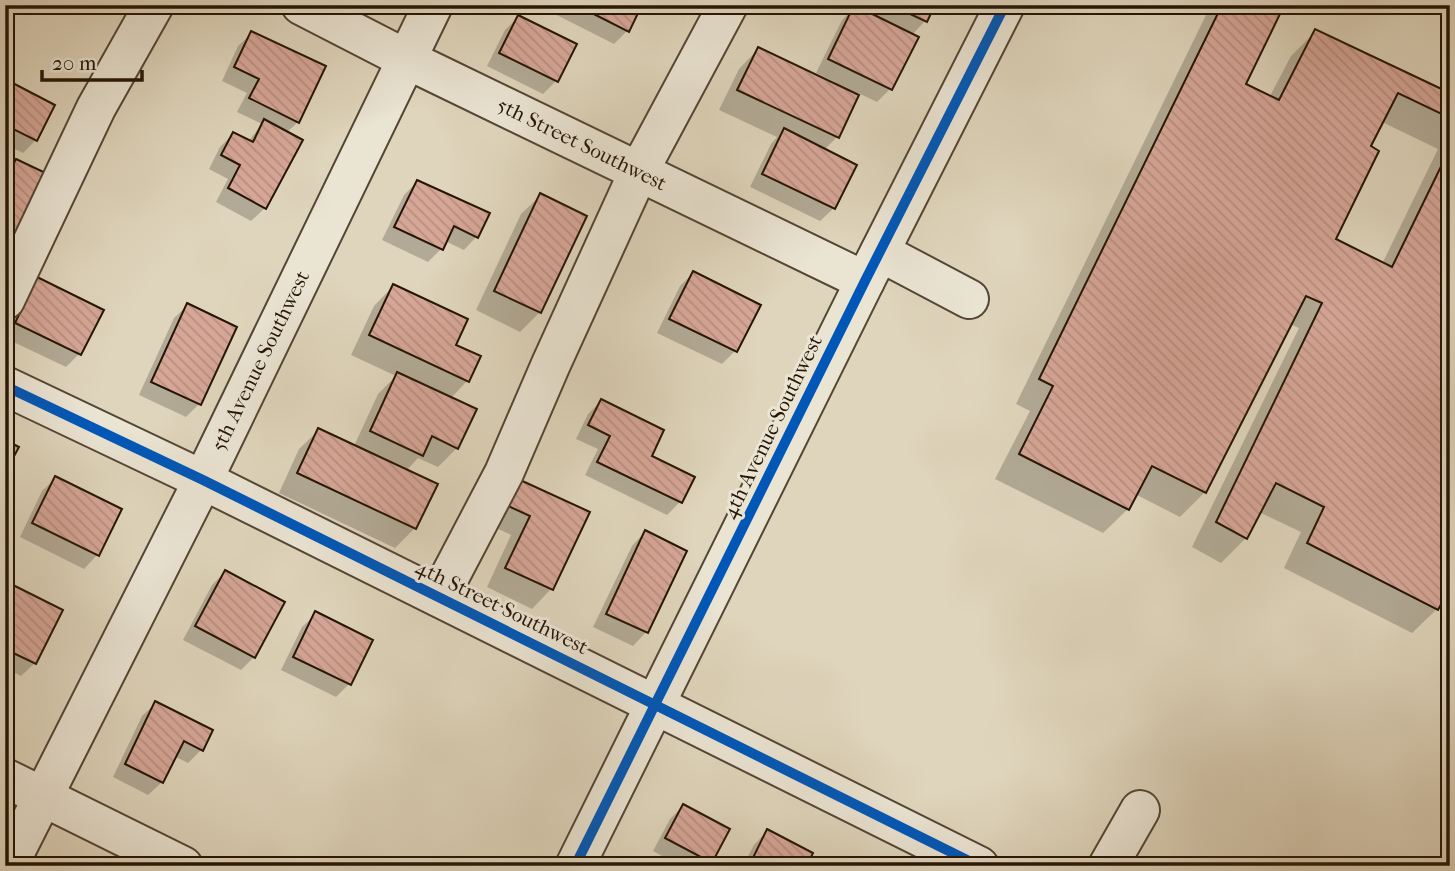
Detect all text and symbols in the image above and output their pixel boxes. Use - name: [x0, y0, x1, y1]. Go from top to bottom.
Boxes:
- scale bar: [42, 38, 142, 82]
- text: 20 m: [52, 51, 97, 75]
- street label: 5th Street Southwest: [493, 93, 671, 196]
- street label: 5th Avenue Southwest: [206, 266, 314, 455]
- street label: 4th Avenue Southwest: [717, 331, 827, 523]
- street label: 4th Street Southwest: [412, 555, 593, 659]

